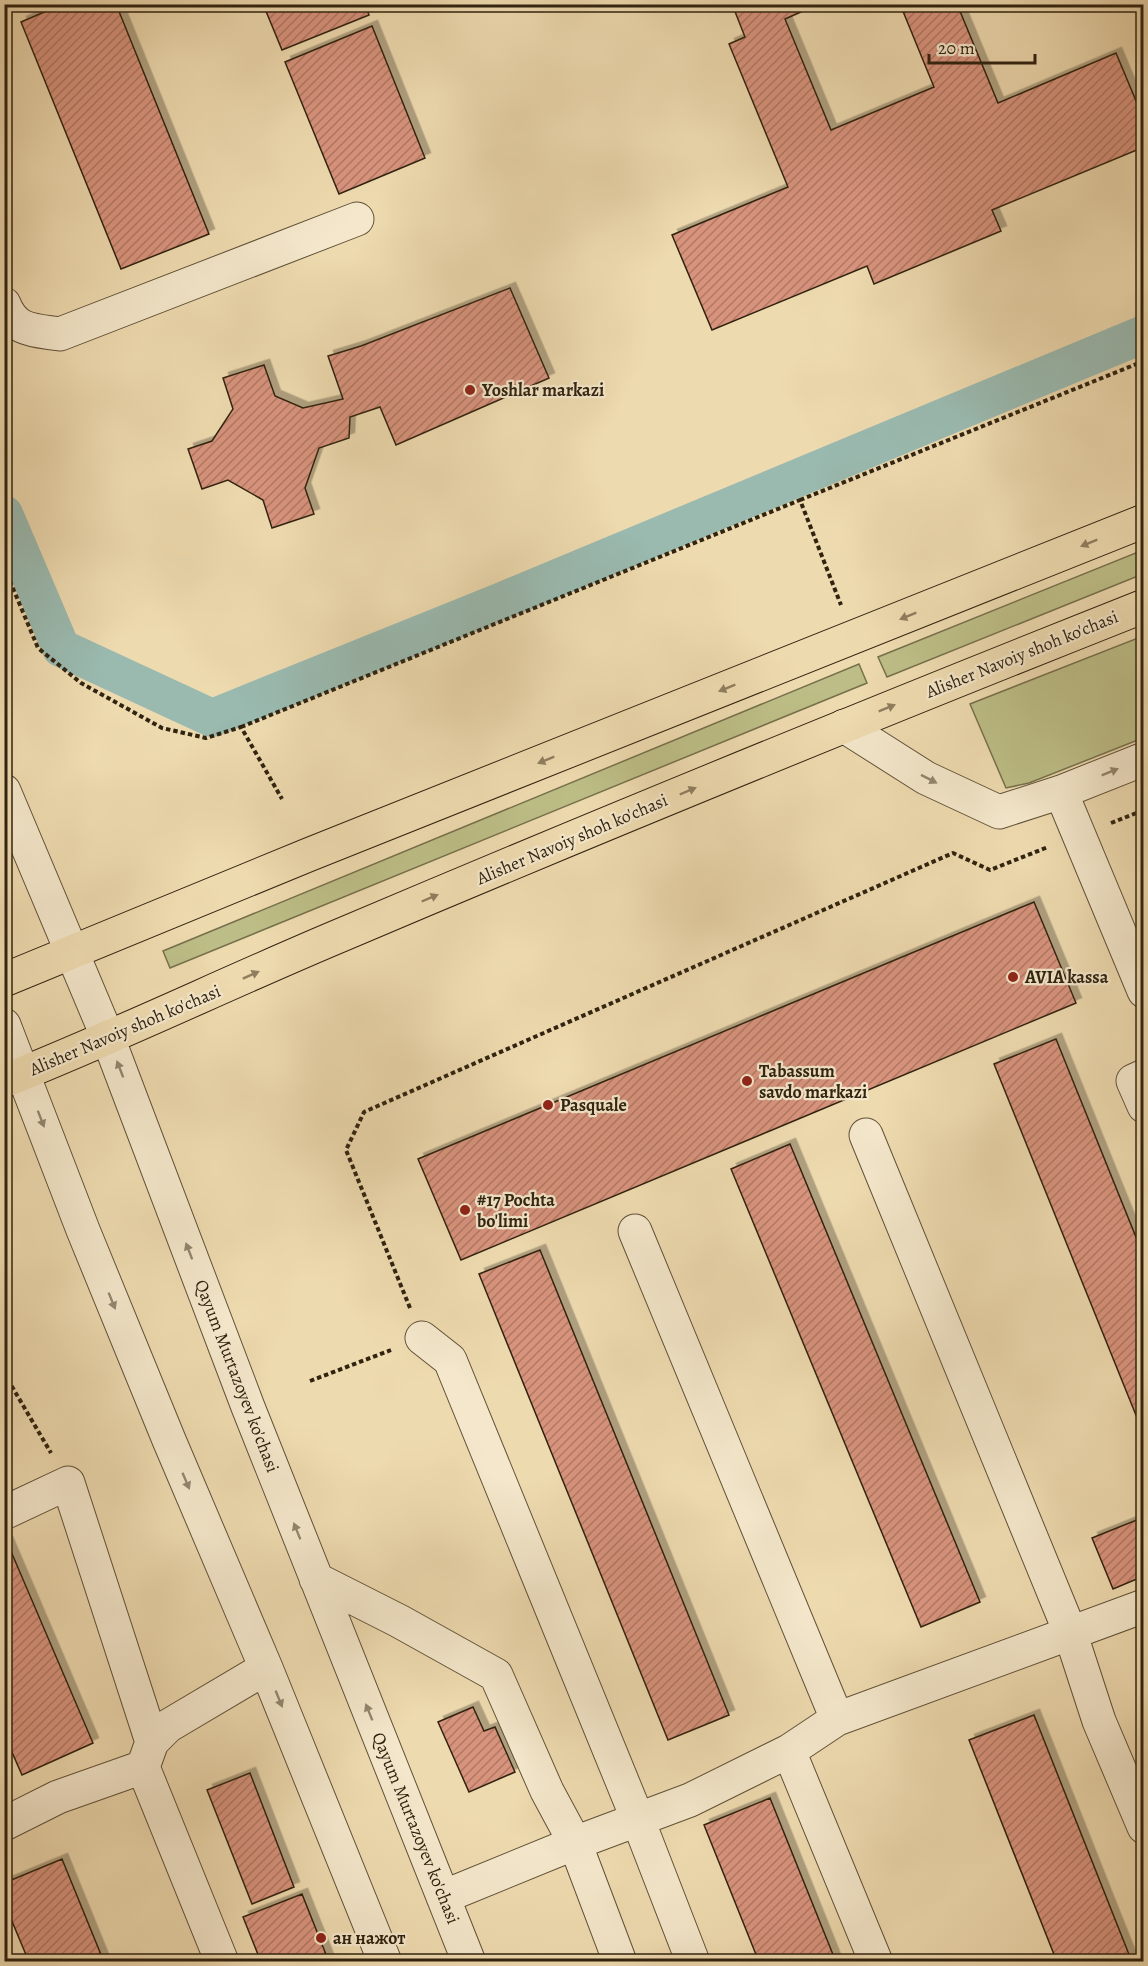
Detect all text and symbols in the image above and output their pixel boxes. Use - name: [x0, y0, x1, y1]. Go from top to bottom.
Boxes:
- scale bar: [929, 27, 1036, 65]
- text: 20 m: [938, 36, 975, 60]
- place label: Yoshlar markazi: [481, 378, 604, 402]
- marker: Yoshlar markazi: [463, 383, 477, 397]
- one-way arrow: [1080, 539, 1098, 548]
- street label: Alisher Navoiy shoh ko'chasi: [921, 604, 1122, 704]
- one-way arrow: [899, 611, 917, 621]
- one-way arrow: [718, 683, 736, 693]
- one-way arrow: [879, 703, 897, 713]
- one-way arrow: [537, 756, 555, 765]
- one-way arrow: [1101, 767, 1119, 776]
- one-way arrow: [920, 773, 938, 783]
- one-way arrow: [679, 786, 697, 796]
- street label: Alisher Navoiy shoh ko'chasi: [472, 788, 671, 891]
- one-way arrow: [421, 893, 439, 902]
- place label: AVIA kassa: [1024, 965, 1109, 989]
- one-way arrow: [242, 970, 260, 980]
- marker: AVIA kassa: [1006, 970, 1020, 984]
- street label: Alisher Navoiy shoh ko'chasi: [25, 979, 224, 1082]
- place label: Tabassum savdo markazi: [759, 1059, 867, 1104]
- one-way arrow: [115, 1060, 124, 1078]
- marker: Tabassum savdo markazi: [740, 1074, 754, 1088]
- place label: Pasquale: [560, 1093, 627, 1117]
- marker: Pasquale: [541, 1098, 555, 1112]
- one-way arrow: [37, 1110, 47, 1128]
- place label: #17 Pochta bo'limi: [476, 1188, 555, 1233]
- marker: #17 Pochta bo'limi: [458, 1203, 472, 1217]
- one-way arrow: [183, 1242, 193, 1260]
- street label: Qayum Murtazoyev ko'chasi: [189, 1276, 285, 1476]
- one-way arrow: [107, 1292, 117, 1310]
- one-way arrow: [182, 1472, 192, 1490]
- one-way arrow: [292, 1522, 301, 1540]
- one-way arrow: [275, 1690, 284, 1708]
- one-way arrow: [364, 1703, 373, 1721]
- street label: Qayum Murtazoyev ko'chasi: [367, 1729, 465, 1927]
- place label: ан нажот: [333, 1926, 405, 1950]
- marker: ан нажот: [314, 1931, 328, 1945]

